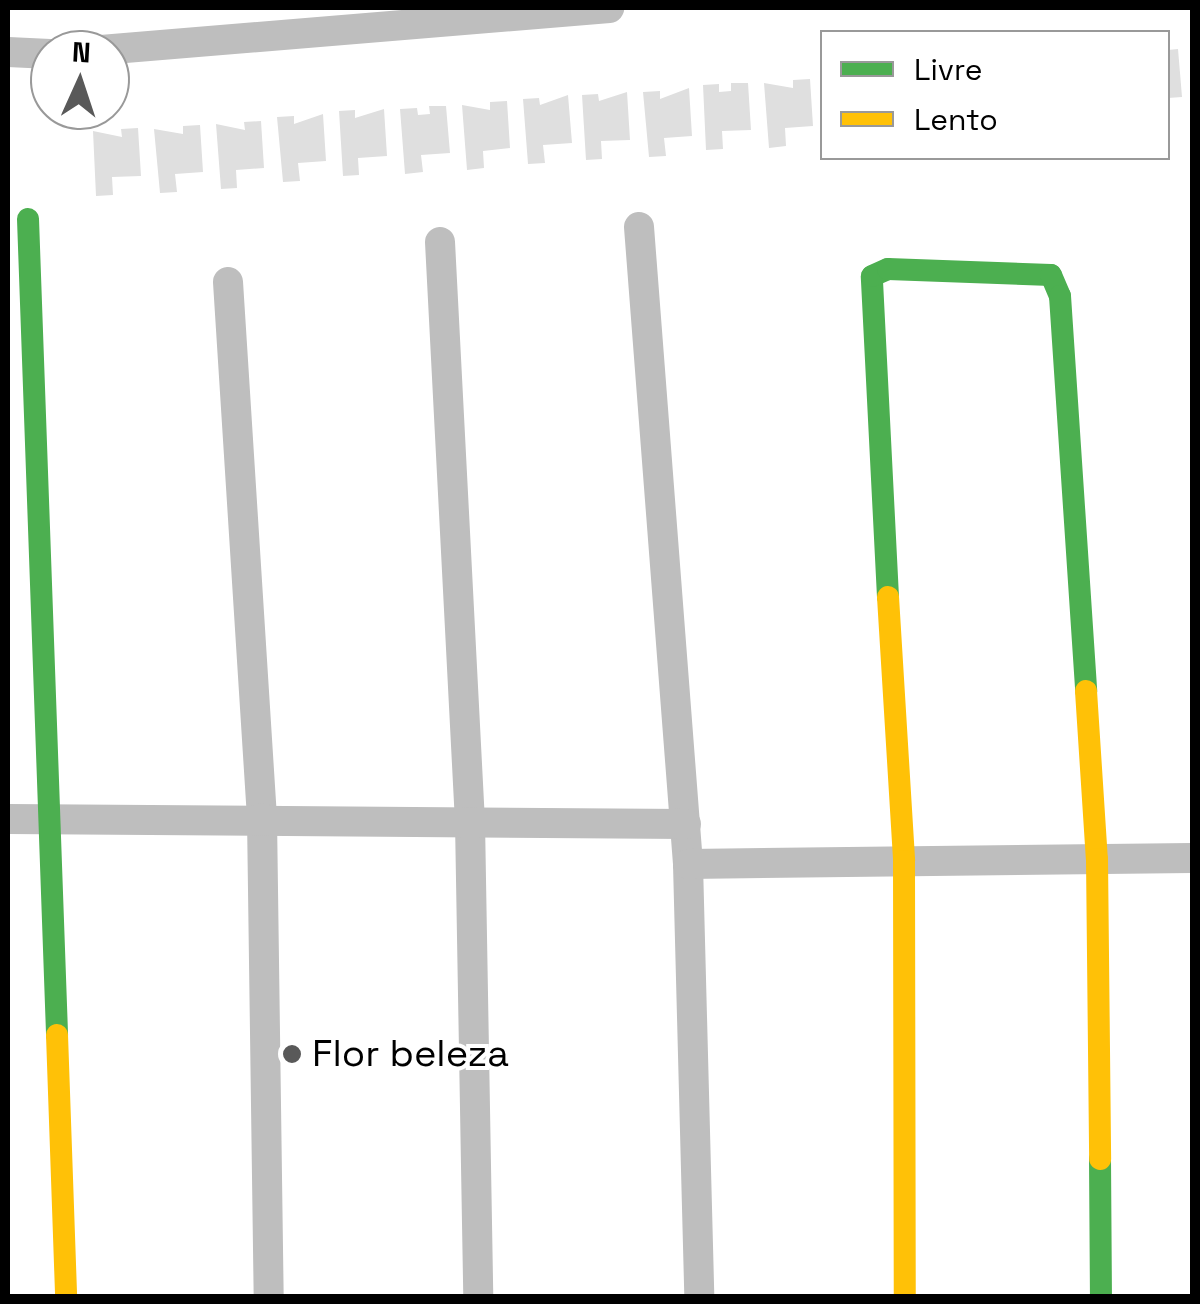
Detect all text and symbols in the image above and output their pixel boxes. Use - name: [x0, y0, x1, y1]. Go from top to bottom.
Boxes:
- north arrow: [30, 30, 130, 130]
- legend: [820, 30, 1170, 160]
- text: N: [71, 34, 92, 71]
- text: Livre: [914, 50, 982, 89]
- text: Lento: [914, 100, 998, 139]
- place label: Flor beleza: [312, 1031, 509, 1077]
- marker: Flor beleza: [281, 1043, 303, 1065]

